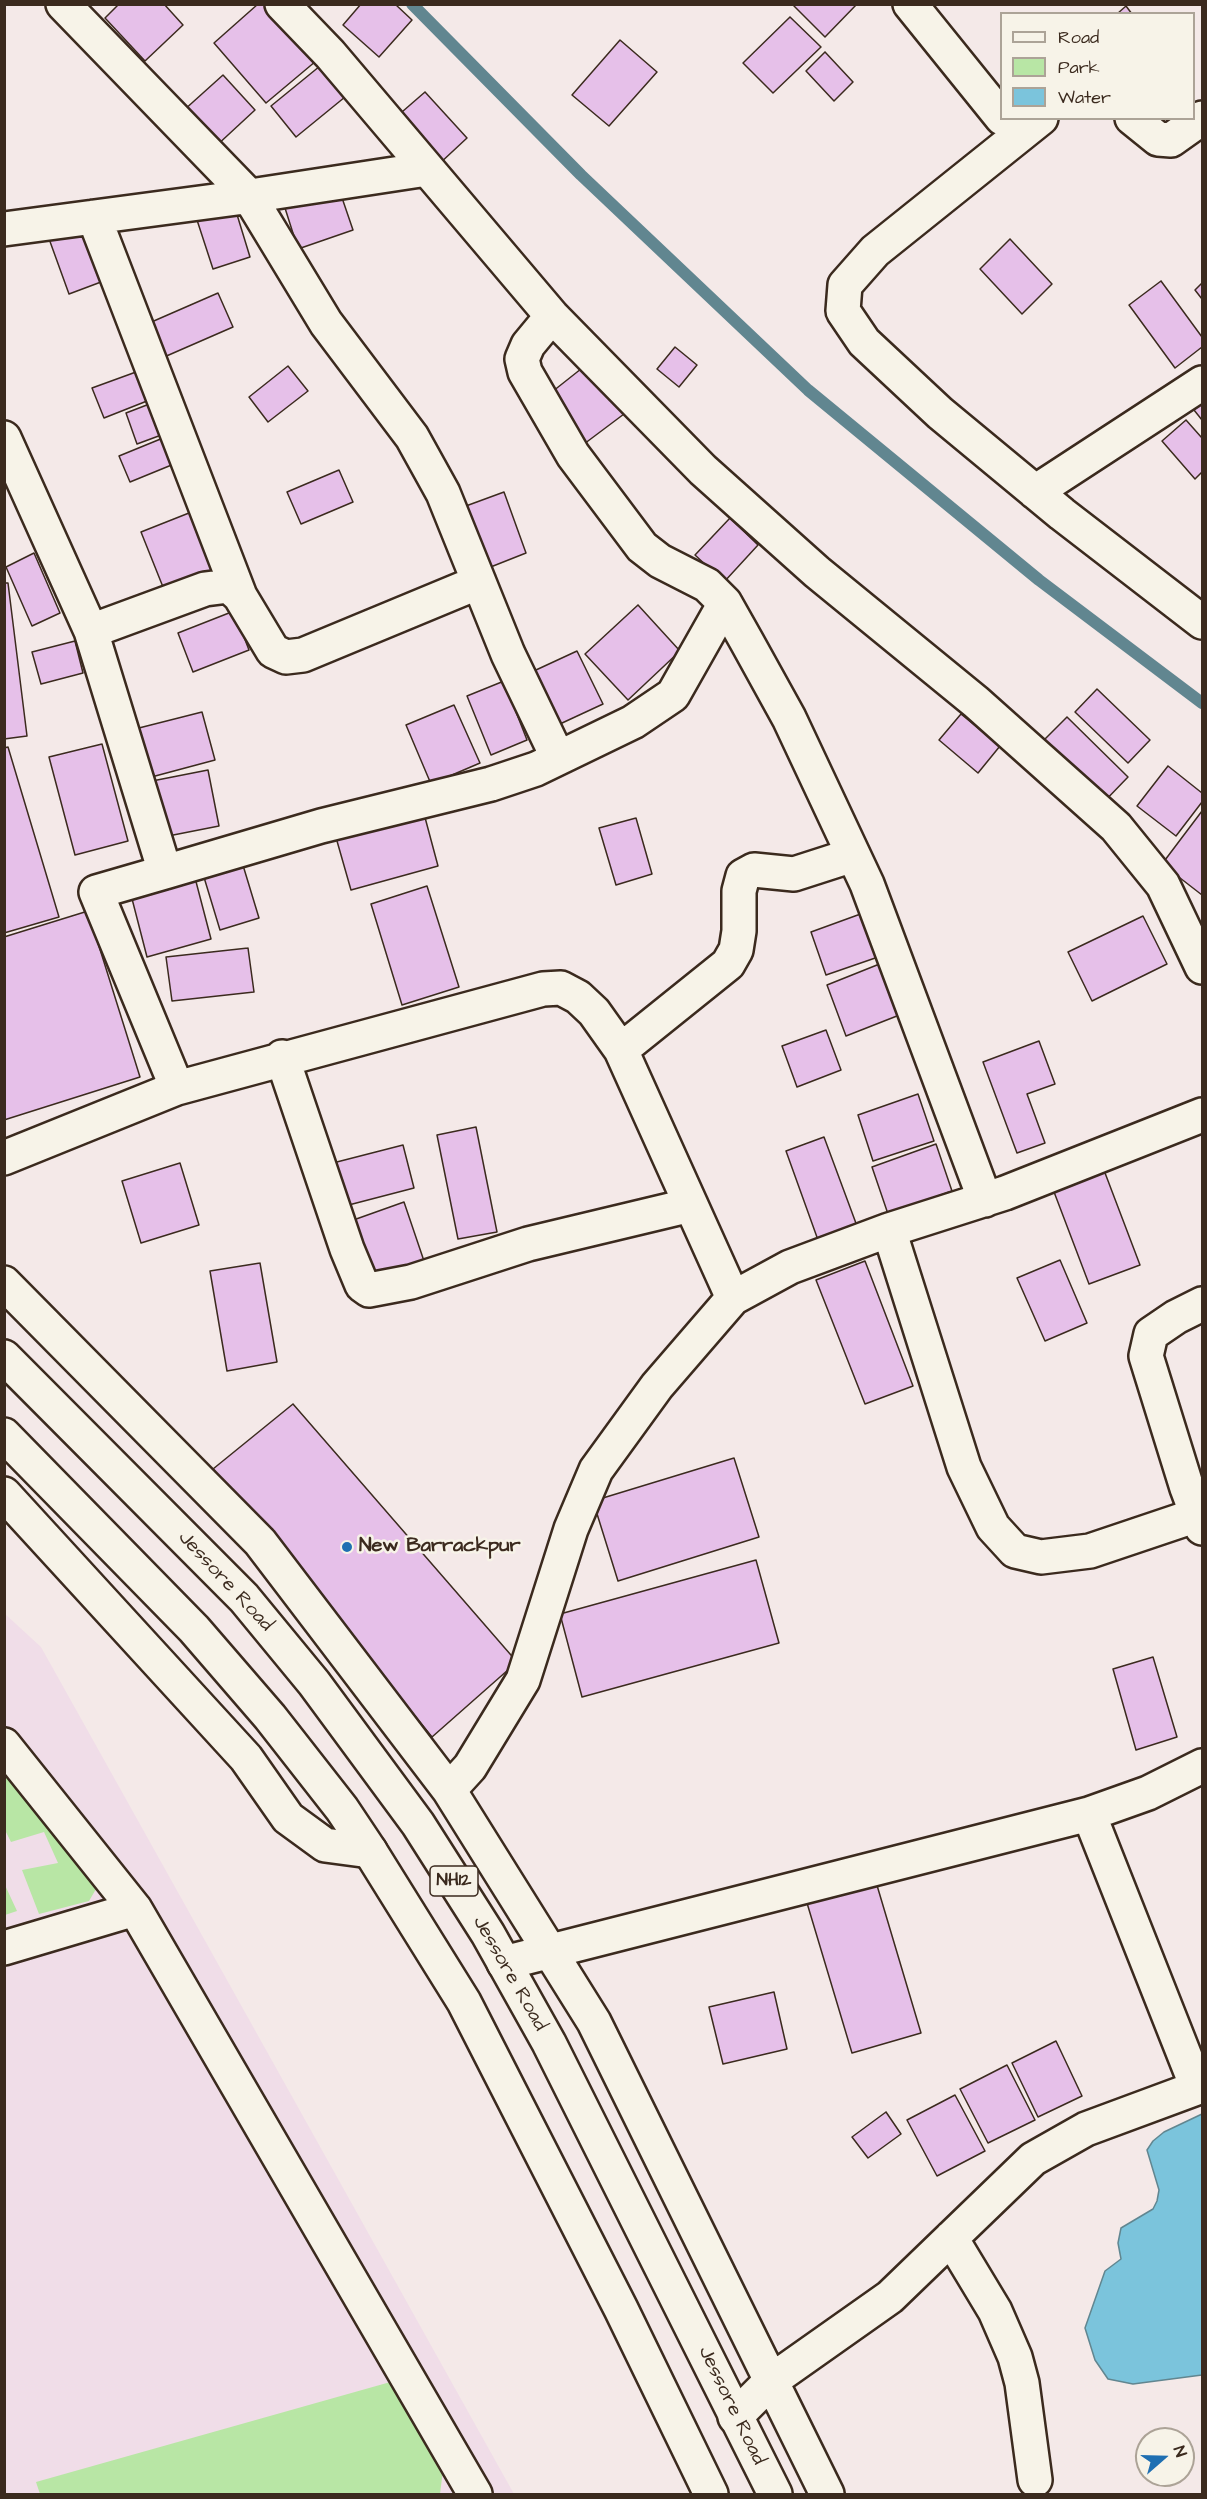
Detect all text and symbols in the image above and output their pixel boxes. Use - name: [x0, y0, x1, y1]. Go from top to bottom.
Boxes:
- legend: [1000, 12, 1195, 120]
- text: Road: [1058, 25, 1099, 50]
- text: Park: [1058, 55, 1100, 80]
- text: Water: [1058, 85, 1111, 110]
- street label: Jessore Road: [172, 1527, 278, 1637]
- place label: New Barrackpur: [359, 1535, 520, 1559]
- marker: New Barrackpur: [340, 1540, 354, 1554]
- road number: NH12: [430, 1866, 478, 1896]
- street label: Jessore Road: [466, 1912, 552, 2036]
- street label: Jessore Road: [692, 2343, 770, 2469]
- north arrow: [1135, 2427, 1195, 2487]
- text: N: [1168, 2443, 1192, 2460]

